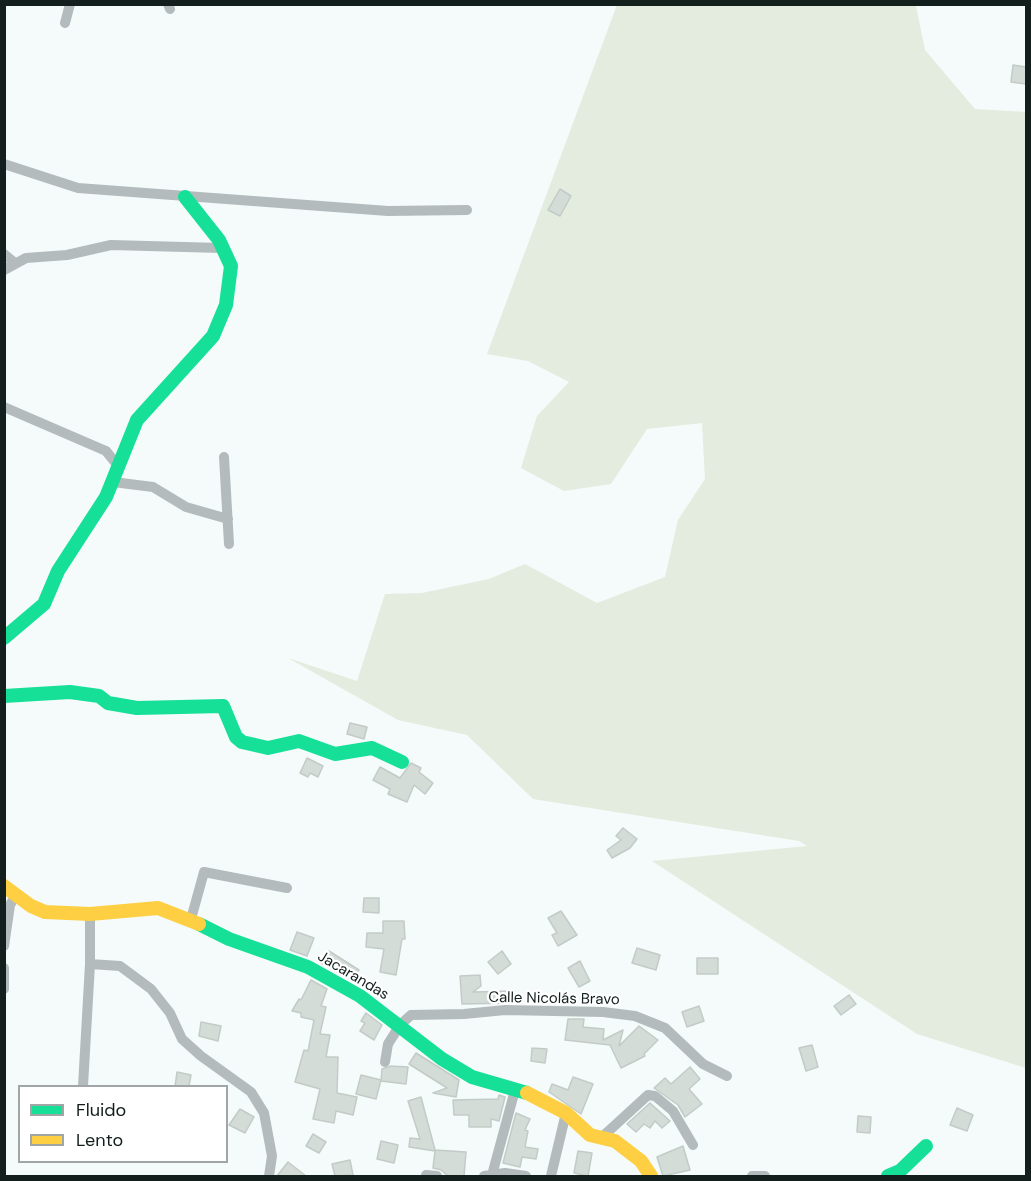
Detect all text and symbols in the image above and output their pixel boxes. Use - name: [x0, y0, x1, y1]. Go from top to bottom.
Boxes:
- street label: Jacarandas: [314, 948, 392, 1004]
- street label: Calle Nicolás Bravo: [488, 989, 620, 1009]
- legend: [18, 1085, 228, 1163]
- text: Fluido: [76, 1098, 126, 1122]
- text: Lento: [76, 1128, 123, 1152]

